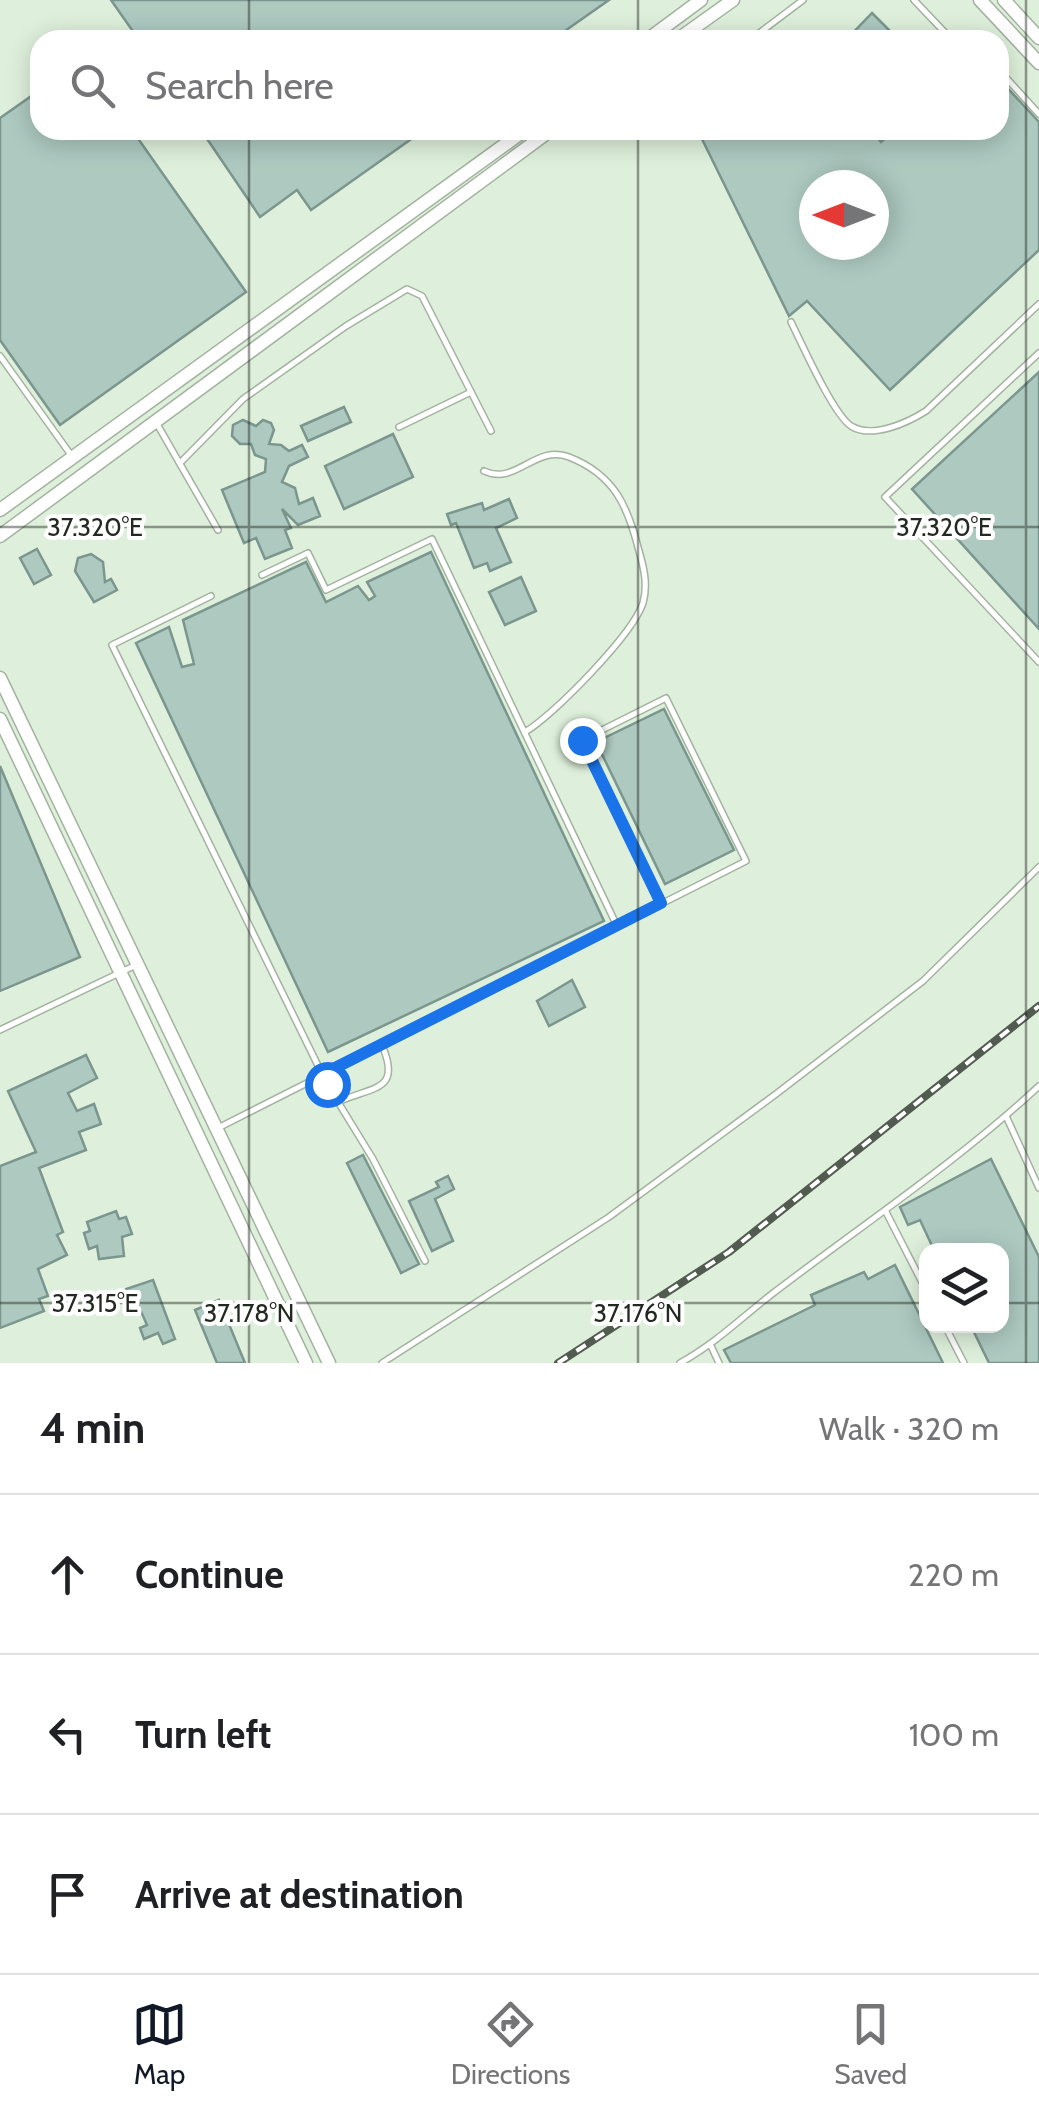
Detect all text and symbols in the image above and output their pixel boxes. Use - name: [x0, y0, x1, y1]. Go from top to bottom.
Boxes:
- search box: [30, 30, 1009, 140]
- icon: search: [65, 58, 120, 113]
- text: Search here: [145, 62, 334, 109]
- north arrow: [799, 170, 889, 260]
- text: 37.320°E: [47, 512, 143, 542]
- text: 37.320°E: [896, 512, 992, 542]
- route end: [560, 718, 606, 764]
- route start: [305, 1062, 351, 1108]
- map controls: [919, 1243, 1009, 1333]
- button: layers: [919, 1243, 1009, 1333]
- text: 37.315°E: [52, 1288, 138, 1318]
- text: 37.178°N: [204, 1298, 294, 1328]
- text: 37.176°N: [594, 1298, 682, 1328]
- text: 4 min: [40, 1402, 145, 1454]
- text: Walk · 320 m: [819, 1409, 999, 1448]
- icon: ahead: [40, 1547, 95, 1602]
- text: Continue: [135, 1551, 284, 1598]
- text: 220 m: [908, 1555, 999, 1594]
- icon: left: [40, 1707, 95, 1762]
- text: Turn left: [135, 1711, 271, 1758]
- text: 100 m: [909, 1715, 999, 1754]
- icon: arrive: [40, 1867, 95, 1922]
- text: Arrive at destination: [135, 1871, 464, 1918]
- tab: Map: [132, 1997, 187, 2091]
- tab: Directions: [451, 1997, 570, 2091]
- tab: Saved: [834, 1997, 907, 2091]

